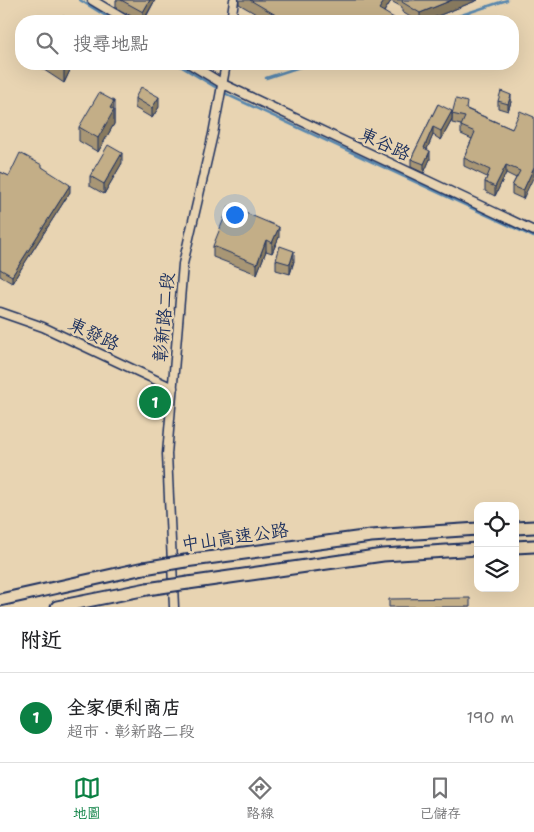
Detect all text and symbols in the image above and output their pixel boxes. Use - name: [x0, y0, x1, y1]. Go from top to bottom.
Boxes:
- search box: [15, 15, 519, 70]
- icon: search: [33, 29, 61, 57]
- text: 搜尋地點: [73, 31, 149, 56]
- street label: 東谷路: [355, 122, 415, 166]
- your location: [222, 202, 248, 228]
- street label: 彰新路二段: [148, 271, 180, 363]
- street label: 東發路: [64, 312, 124, 356]
- pin: 1: [139, 383, 171, 421]
- map controls: [474, 502, 519, 592]
- button: locate: [474, 502, 519, 547]
- street label: 中山高速公路: [180, 518, 290, 556]
- button: layers: [474, 547, 519, 592]
- text: 附近: [20, 626, 62, 654]
- text: 全家便利商店: [67, 695, 181, 720]
- text: 1: [32, 707, 40, 728]
- text: 190 m: [467, 707, 514, 728]
- text: 超市 · 彰新路二段: [67, 721, 194, 742]
- tab: 地圖: [73, 774, 101, 822]
- tab: 路線: [246, 774, 274, 822]
- tab: 已儲存: [419, 774, 461, 822]

